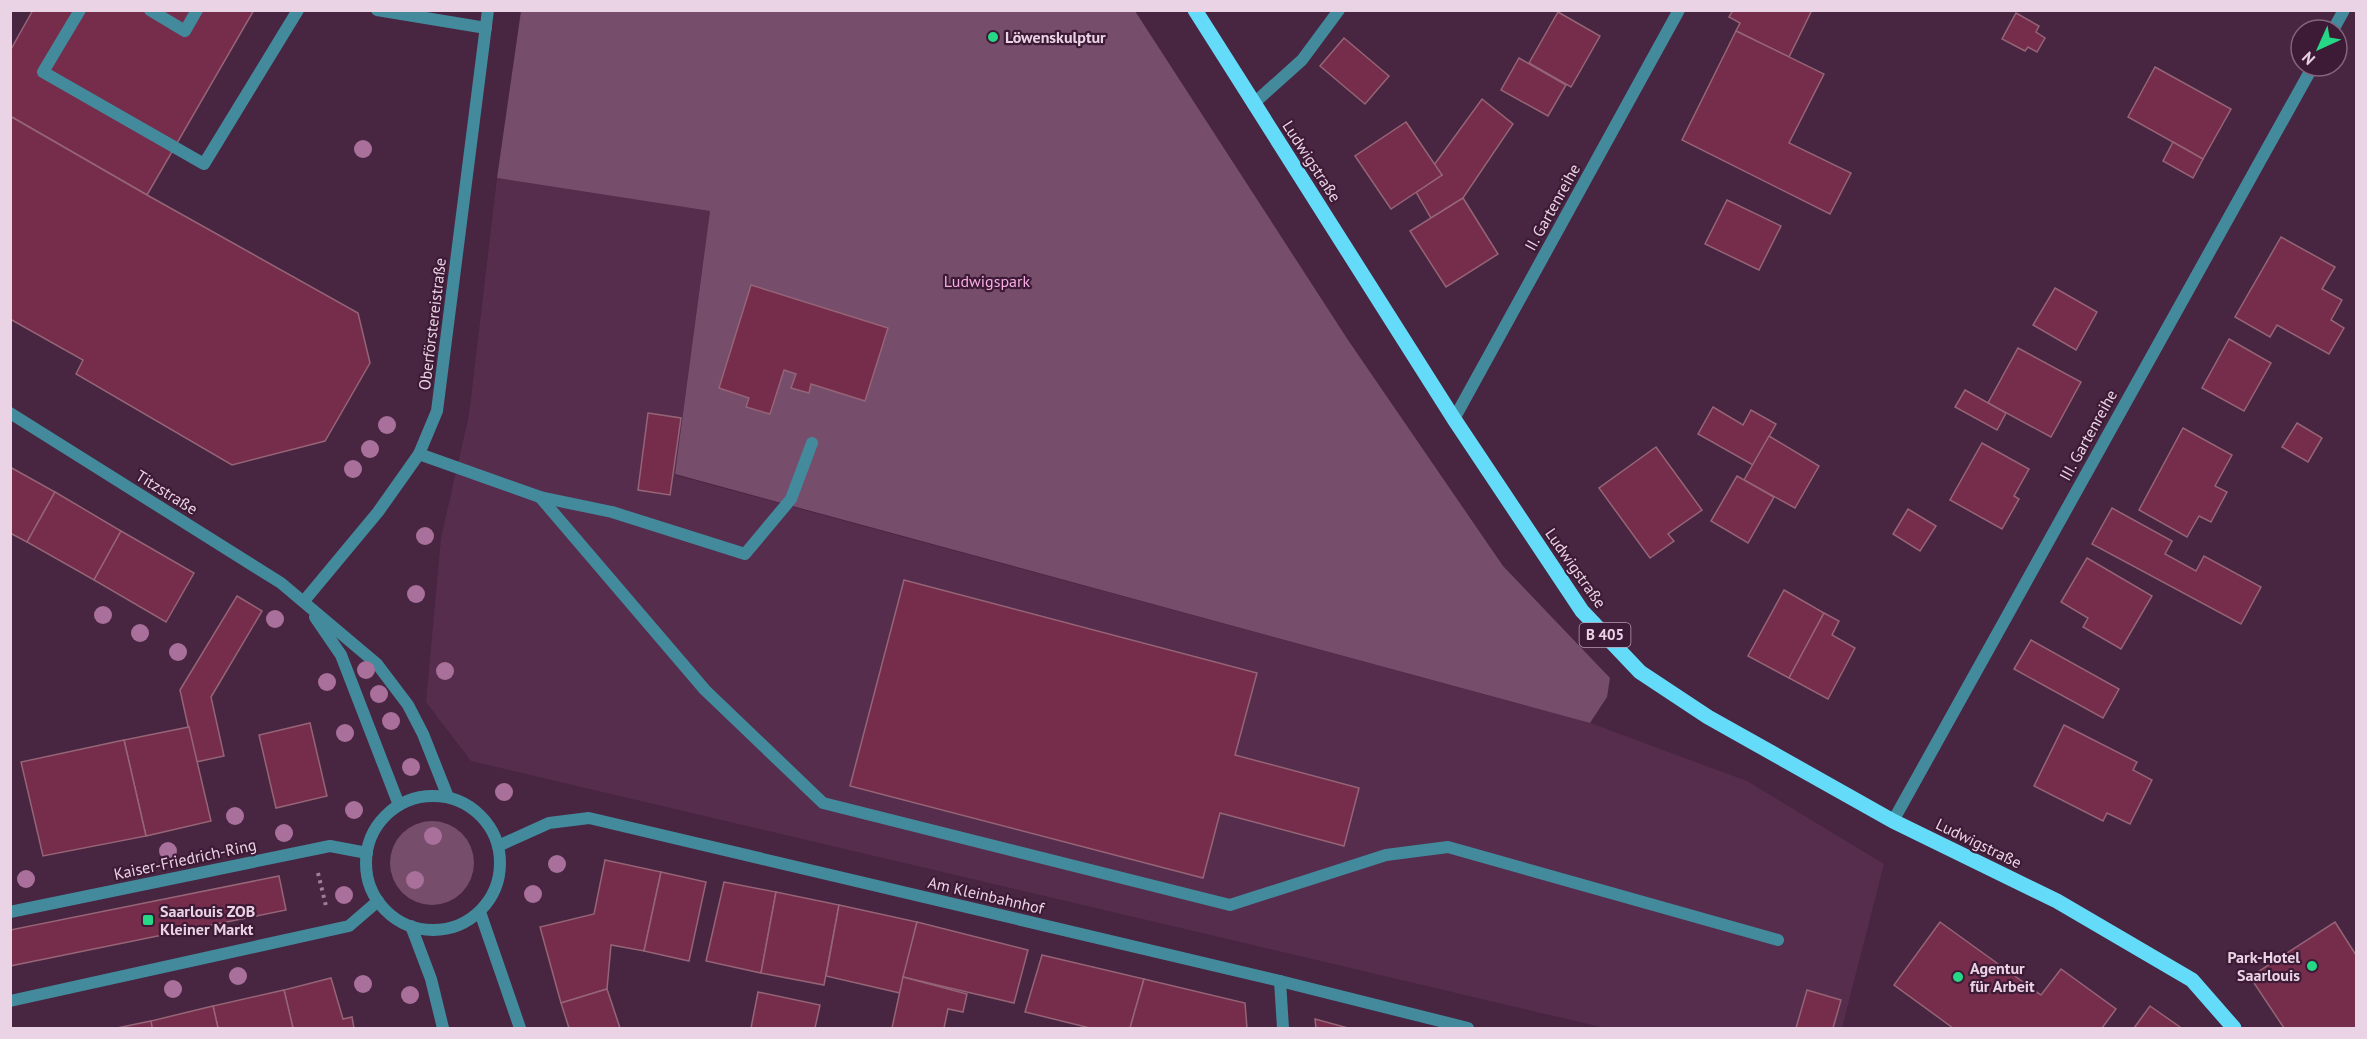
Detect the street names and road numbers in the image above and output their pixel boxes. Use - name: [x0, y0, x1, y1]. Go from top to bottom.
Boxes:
- street label: Ludwigstraße: [1278, 117, 1346, 205]
- street label: II. Gartenreihe: [1520, 160, 1584, 254]
- street label: Oberförstereistraße: [414, 257, 450, 391]
- street label: III. Gartenreihe: [2055, 386, 2121, 484]
- street label: Titzstraße: [132, 465, 202, 519]
- street label: Ludwigstraße: [1541, 524, 1611, 612]
- road number: B 405: [1580, 623, 1630, 647]
- street label: Ludwigstraße: [1933, 814, 2025, 872]
- street label: Kaiser-Friedrich-Ring: [112, 834, 258, 884]
- street label: Am Kleinbahnhof: [926, 872, 1047, 918]

